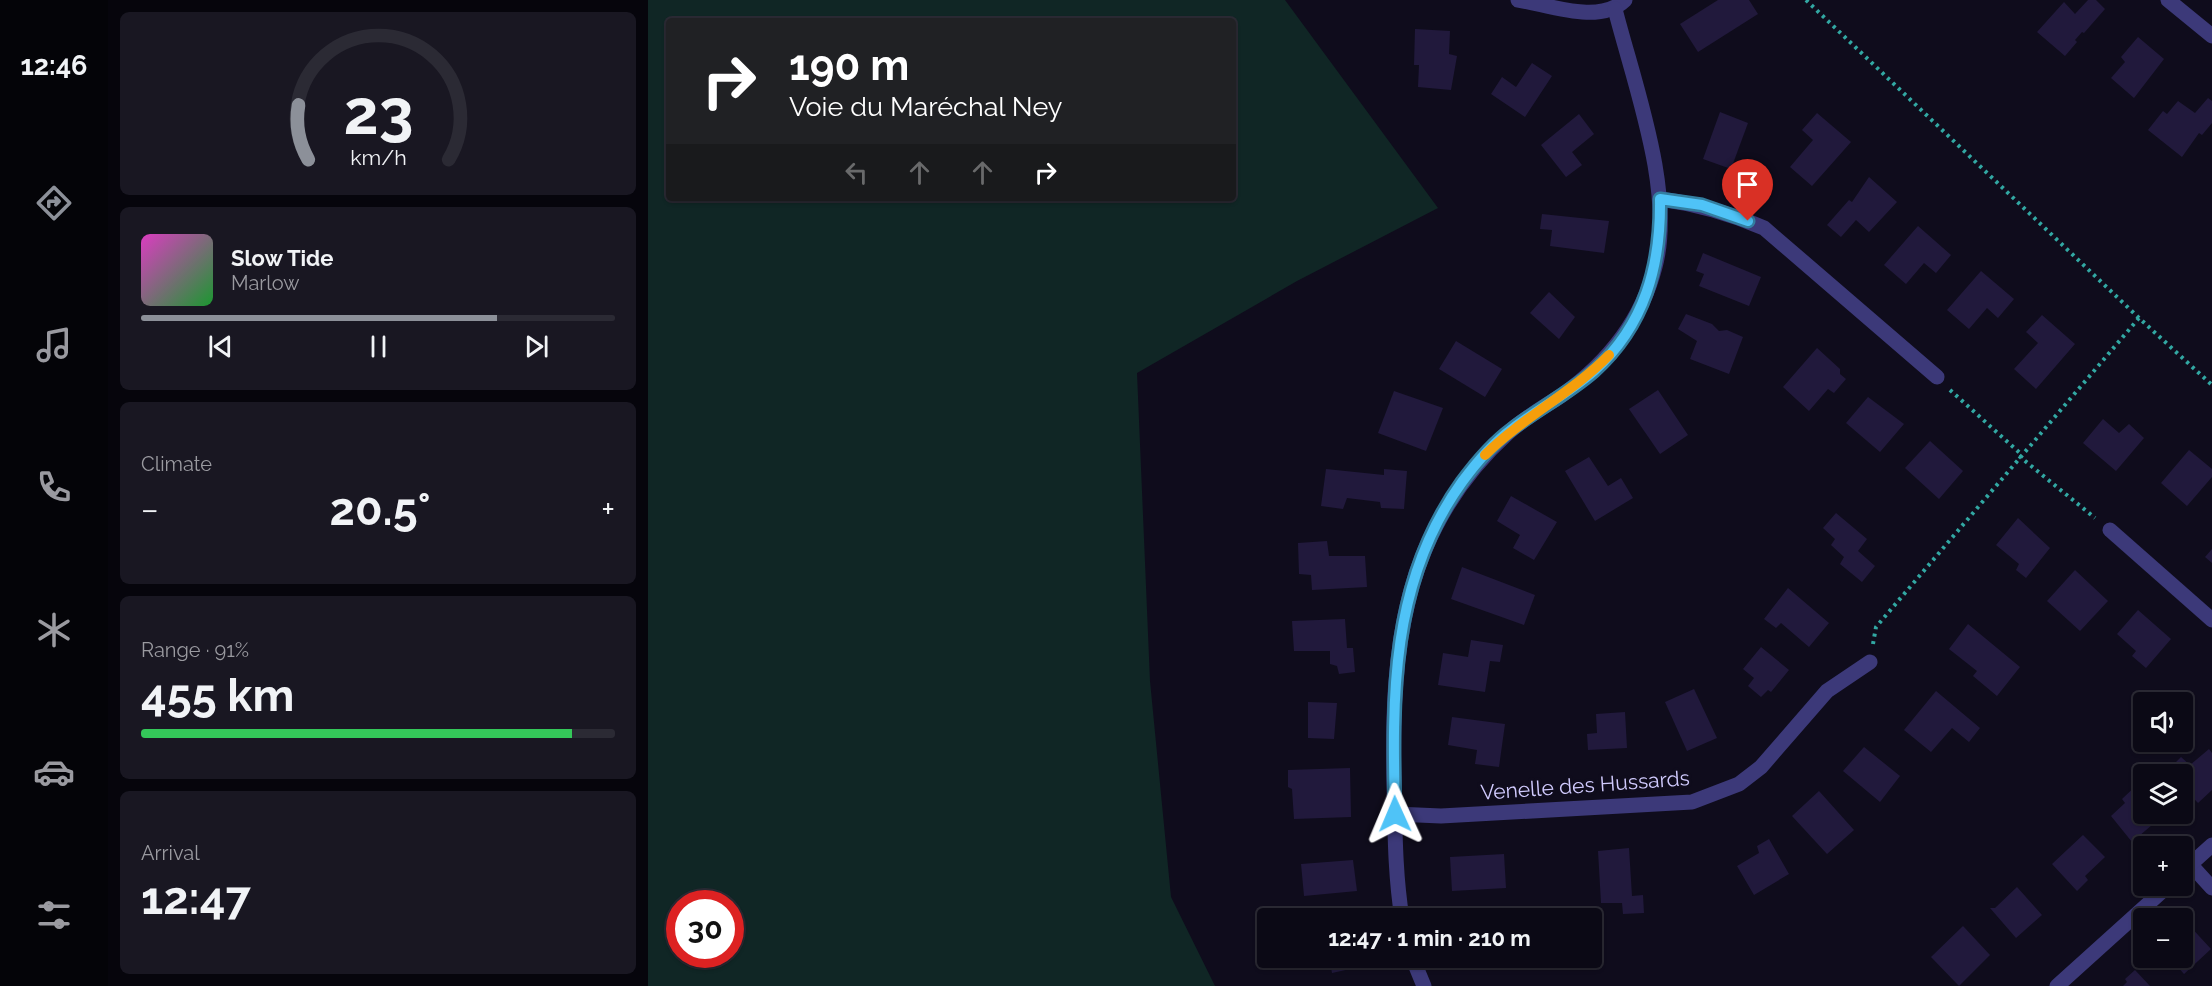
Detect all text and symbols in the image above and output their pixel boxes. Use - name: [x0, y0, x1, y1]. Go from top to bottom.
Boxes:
- text: 190 m: [789, 41, 909, 90]
- icon: right: [690, 42, 768, 120]
- text: 12:46: [20, 50, 88, 81]
- text: 23: [343, 76, 413, 150]
- text: Voie du Maréchal Ney: [789, 91, 1062, 122]
- text: km/h: [350, 146, 406, 171]
- icon: left: [840, 156, 873, 189]
- icon: ahead: [903, 156, 936, 189]
- icon: ahead: [966, 156, 999, 189]
- icon: right: [1029, 156, 1062, 189]
- pin: [1722, 159, 1773, 221]
- icon: arrive: [1731, 168, 1764, 201]
- icon: directions: [33, 182, 75, 224]
- text: Slow Tide: [231, 245, 333, 271]
- text: Marlow: [231, 271, 300, 295]
- icon: music: [33, 324, 75, 366]
- icon: previous: [204, 330, 237, 363]
- icon: pause: [362, 330, 395, 363]
- icon: next: [520, 330, 553, 363]
- text: Climate: [141, 452, 212, 476]
- icon: phone: [33, 466, 75, 508]
- text: 20.5°: [330, 483, 430, 536]
- text: −: [141, 490, 159, 529]
- text: +: [601, 490, 615, 529]
- icon: climate: [33, 609, 75, 651]
- text: Range · 91%: [141, 638, 249, 662]
- text: 455 km: [141, 669, 294, 722]
- map controls: [2133, 692, 2193, 968]
- button: sound: [2133, 692, 2193, 752]
- icon: car: [33, 751, 75, 793]
- button: layers: [2133, 764, 2193, 824]
- street label: Venelle des Hussards: [1480, 765, 1690, 805]
- position arrow: [1363, 782, 1427, 846]
- button: +: [2133, 836, 2193, 896]
- text: Arrival: [141, 841, 200, 865]
- text: 12:47: [141, 872, 251, 925]
- speed limit sign: 30: [666, 890, 744, 968]
- icon: filters: [33, 894, 75, 936]
- button: −: [2133, 908, 2193, 968]
- text: 12:47 · 1 min · 210 m: [1328, 925, 1531, 951]

